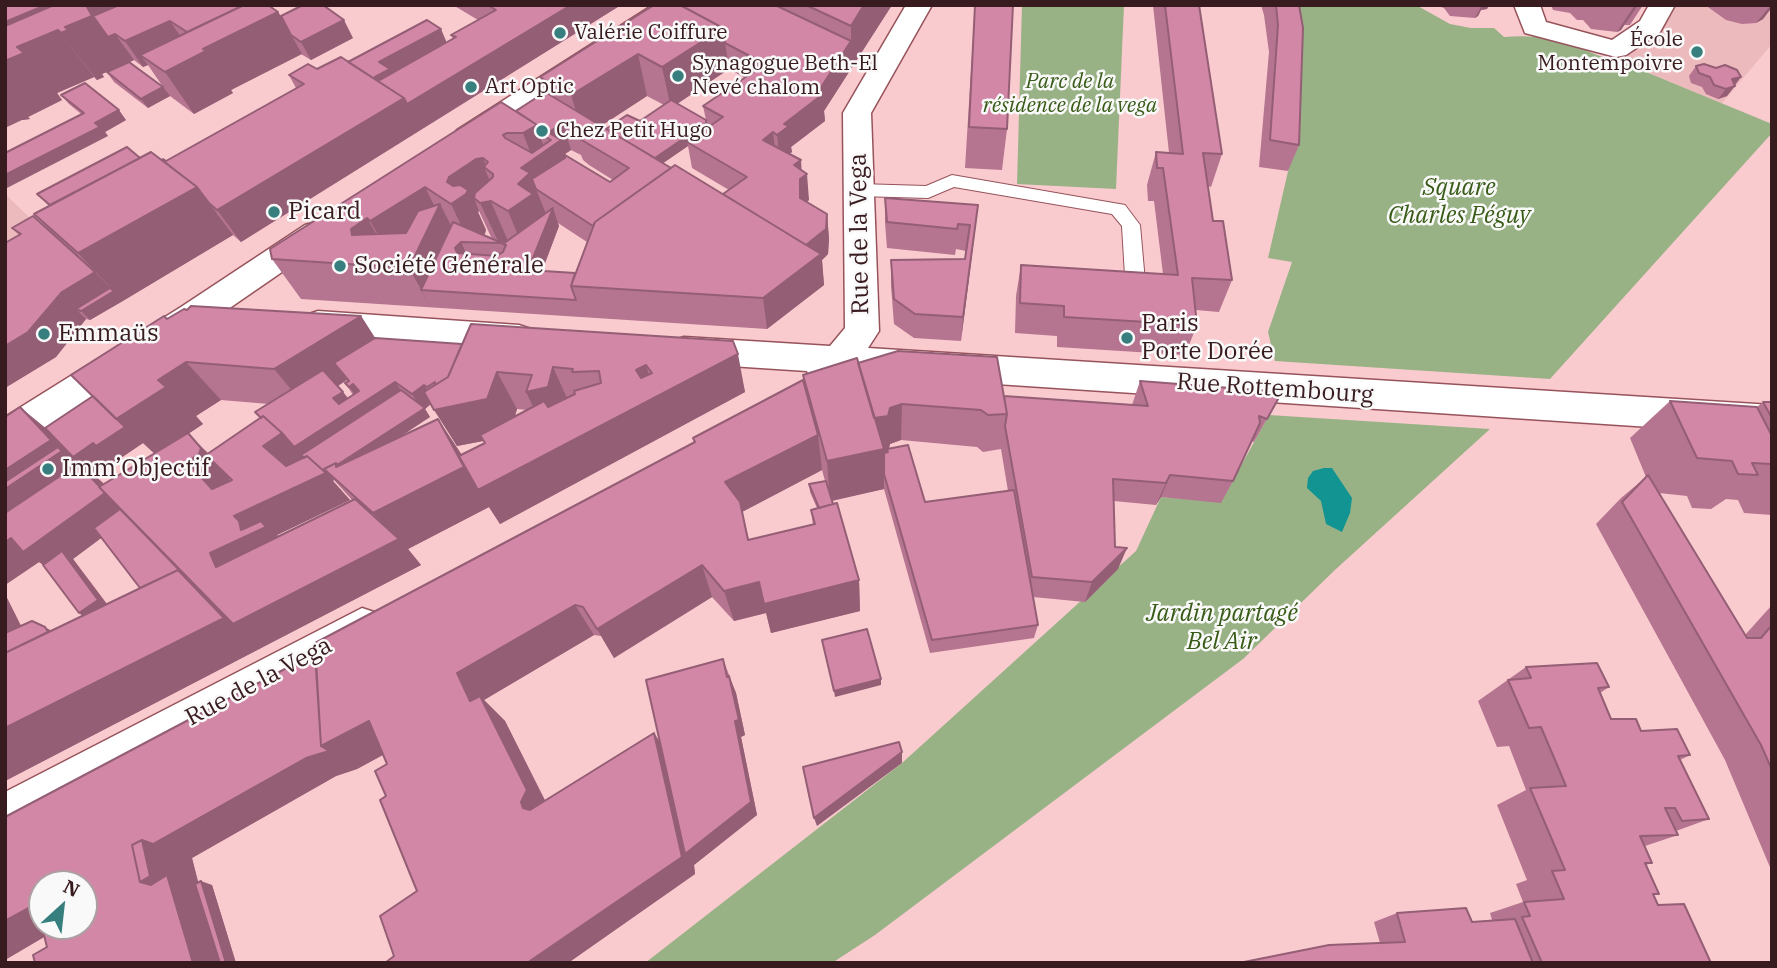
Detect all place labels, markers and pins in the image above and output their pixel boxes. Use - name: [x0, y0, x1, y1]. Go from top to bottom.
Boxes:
- place label: Valérie Coiffure: [574, 20, 727, 46]
- marker: Valérie Coiffure: [552, 25, 568, 41]
- place label: École Montempoivre: [1537, 27, 1683, 77]
- marker: École Montempoivre: [1689, 44, 1705, 60]
- place label: Synagogue Beth-El Nevé chalom: [692, 51, 878, 101]
- marker: Synagogue Beth-El Nevé chalom: [670, 68, 686, 84]
- place label: Art Optic: [485, 74, 574, 100]
- marker: Art Optic: [463, 79, 479, 95]
- place label: Chez Petit Hugo: [556, 118, 712, 144]
- marker: Chez Petit Hugo: [534, 123, 550, 139]
- place label: Picard: [288, 198, 361, 226]
- marker: Picard: [266, 204, 282, 220]
- place label: Société Générale: [354, 252, 544, 280]
- marker: Société Générale: [332, 258, 348, 274]
- place label: Paris Porte Dorée: [1141, 310, 1274, 366]
- place label: Emmaüs: [58, 320, 159, 348]
- marker: Emmaüs: [36, 326, 52, 342]
- marker: Paris Porte Dorée: [1119, 330, 1135, 346]
- place label: Imm’Objectif: [62, 455, 209, 483]
- marker: Imm’Objectif: [40, 461, 56, 477]

